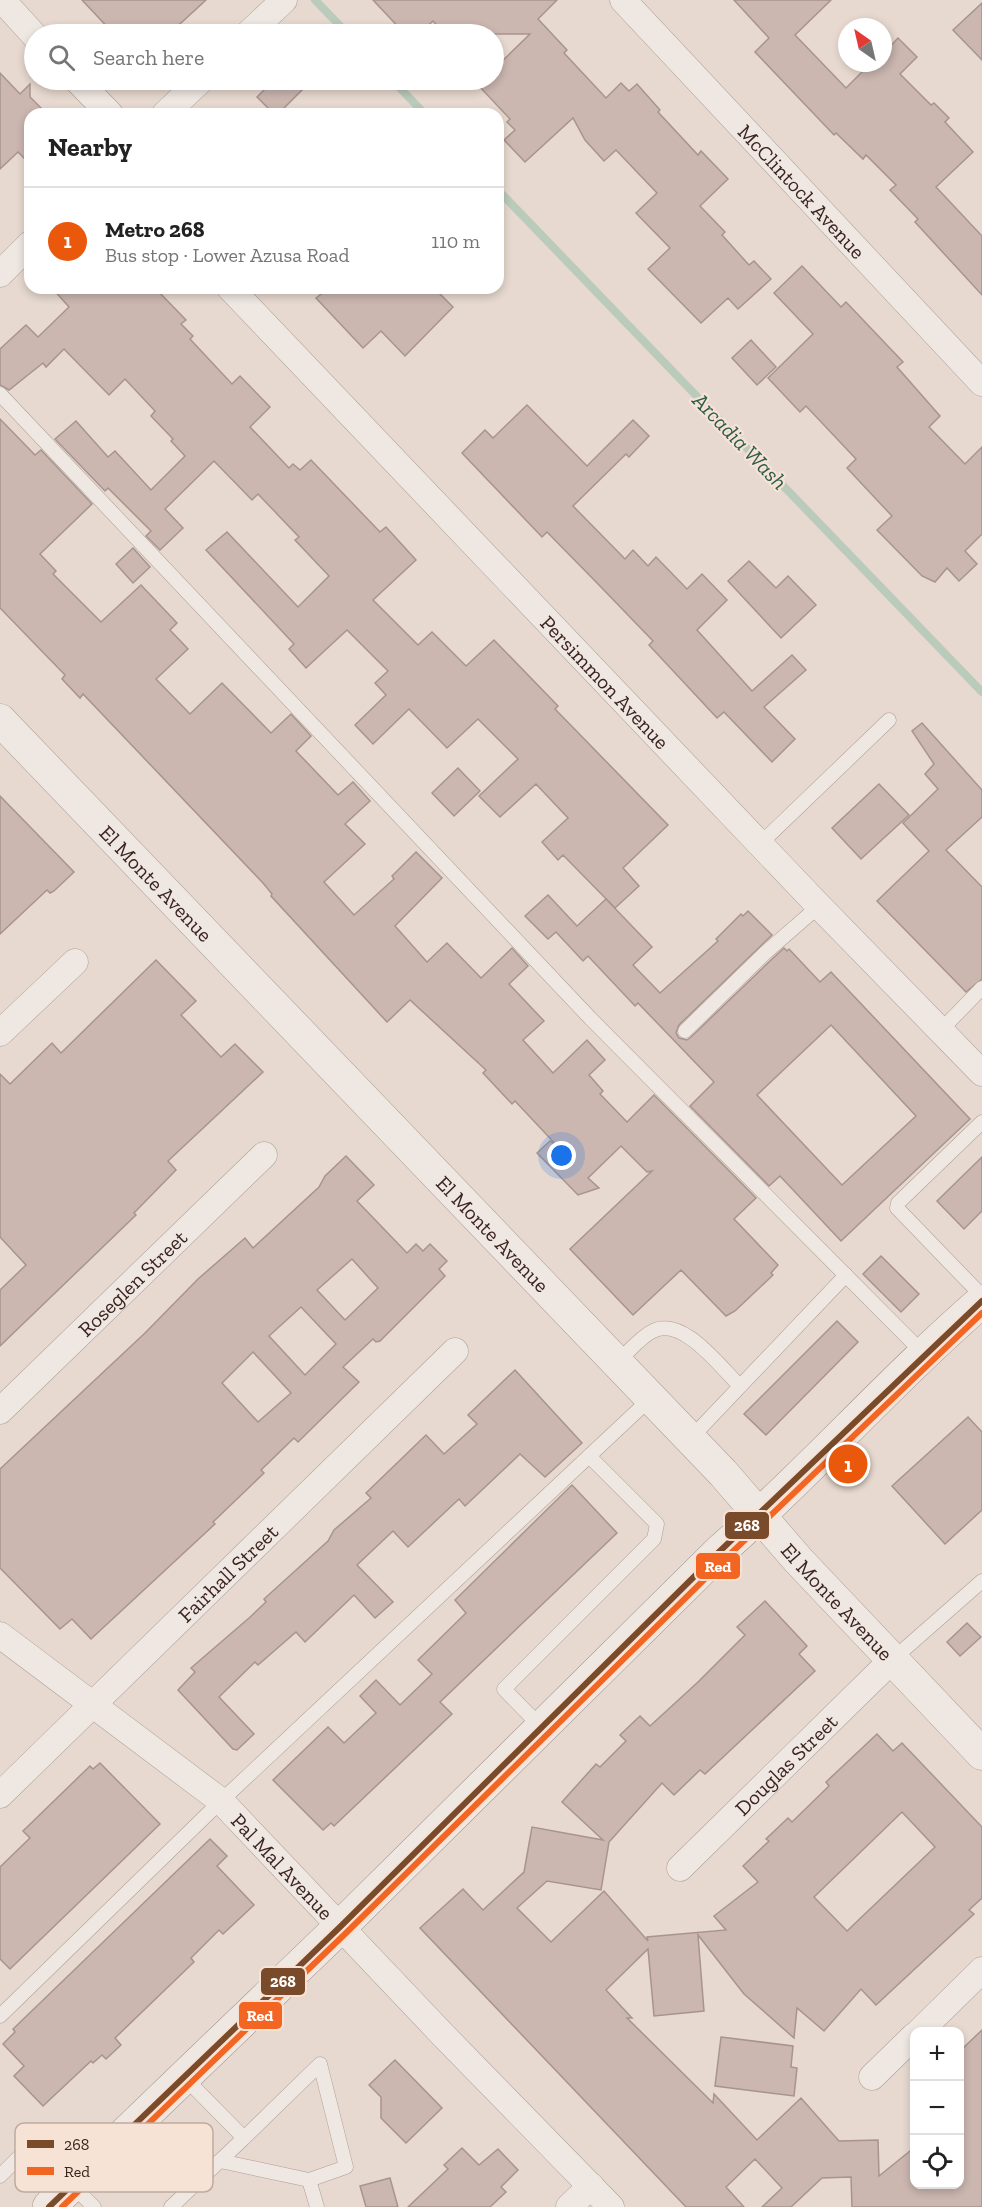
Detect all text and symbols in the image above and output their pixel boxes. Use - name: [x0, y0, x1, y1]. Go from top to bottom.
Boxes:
- north arrow: [838, 18, 892, 72]
- search box: [24, 24, 504, 90]
- icon: search: [45, 41, 78, 74]
- text: Search here: [93, 44, 204, 71]
- street label: McClintock Avenue: [733, 119, 871, 264]
- text: Nearby: [48, 131, 132, 163]
- text: Metro 268: [105, 216, 205, 243]
- text: 1: [63, 229, 72, 253]
- text: 110 m: [431, 229, 480, 253]
- text: Bus stop · Lower Azusa Road: [105, 243, 349, 267]
- water label: Arcadia Wash: [686, 386, 793, 495]
- street label: Persimmon Avenue: [536, 610, 675, 754]
- street label: El Monte Avenue: [95, 820, 218, 947]
- your location: [547, 1141, 576, 1170]
- street label: El Monte Avenue: [431, 1170, 555, 1297]
- street label: Roseglen Street: [73, 1224, 192, 1341]
- pin: 1: [828, 1442, 868, 1486]
- line badge: 268: [724, 1511, 770, 1540]
- text: 268: [734, 1516, 760, 1535]
- street label: Fairhall Street: [173, 1519, 283, 1627]
- street label: El Monte Avenue: [776, 1538, 899, 1665]
- line badge: Red: [695, 1552, 741, 1580]
- text: Red: [705, 1557, 731, 1576]
- street label: Douglas Street: [729, 1708, 842, 1820]
- street label: Pal Mal Avenue: [226, 1808, 339, 1924]
- line badge: 268: [260, 1967, 306, 1996]
- text: 268: [270, 1972, 296, 1991]
- line badge: Red: [238, 2001, 283, 2030]
- text: Red: [247, 2006, 273, 2025]
- map controls: [910, 2027, 964, 2189]
- button: +: [910, 2027, 964, 2081]
- button: −: [910, 2081, 964, 2135]
- legend: [15, 2123, 213, 2192]
- text: 268: [64, 2135, 89, 2154]
- button: locate: [910, 2135, 964, 2189]
- text: Red: [64, 2162, 90, 2181]

